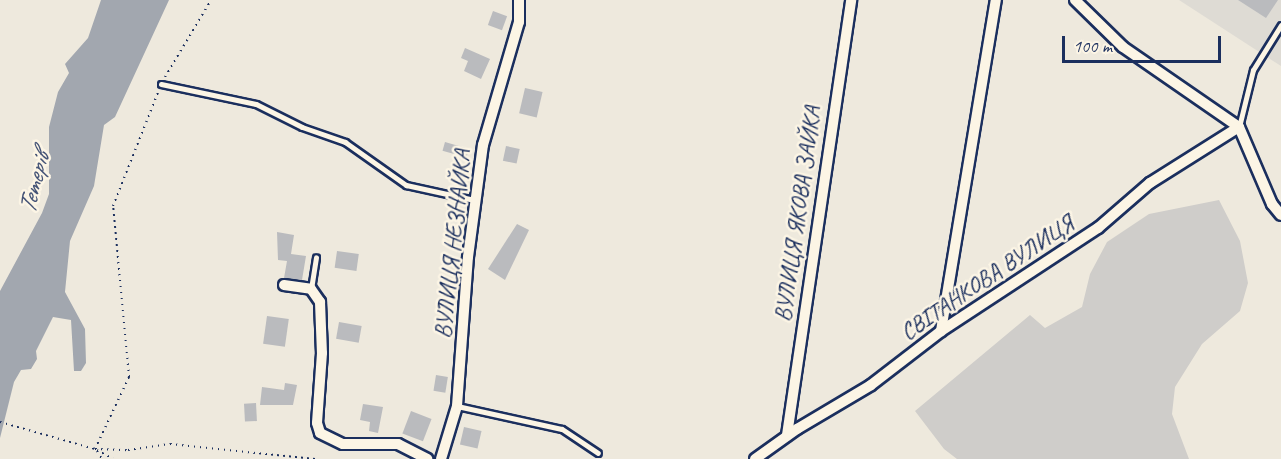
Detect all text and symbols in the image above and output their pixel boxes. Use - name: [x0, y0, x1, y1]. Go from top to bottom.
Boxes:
- scale bar: [1065, 24, 1224, 62]
- text: 100 m: [1073, 35, 1112, 57]
- street label: ВУЛИЦЯ ЯКОВА ЗАЙКА: [769, 104, 827, 324]
- street label: ВУЛИЦЯ НЕЗНАЙКА: [429, 148, 477, 340]
- water label: Тетерів: [11, 149, 57, 217]
- street label: СВІТАНКОВА ВУЛИЦЯ: [895, 209, 1079, 347]

